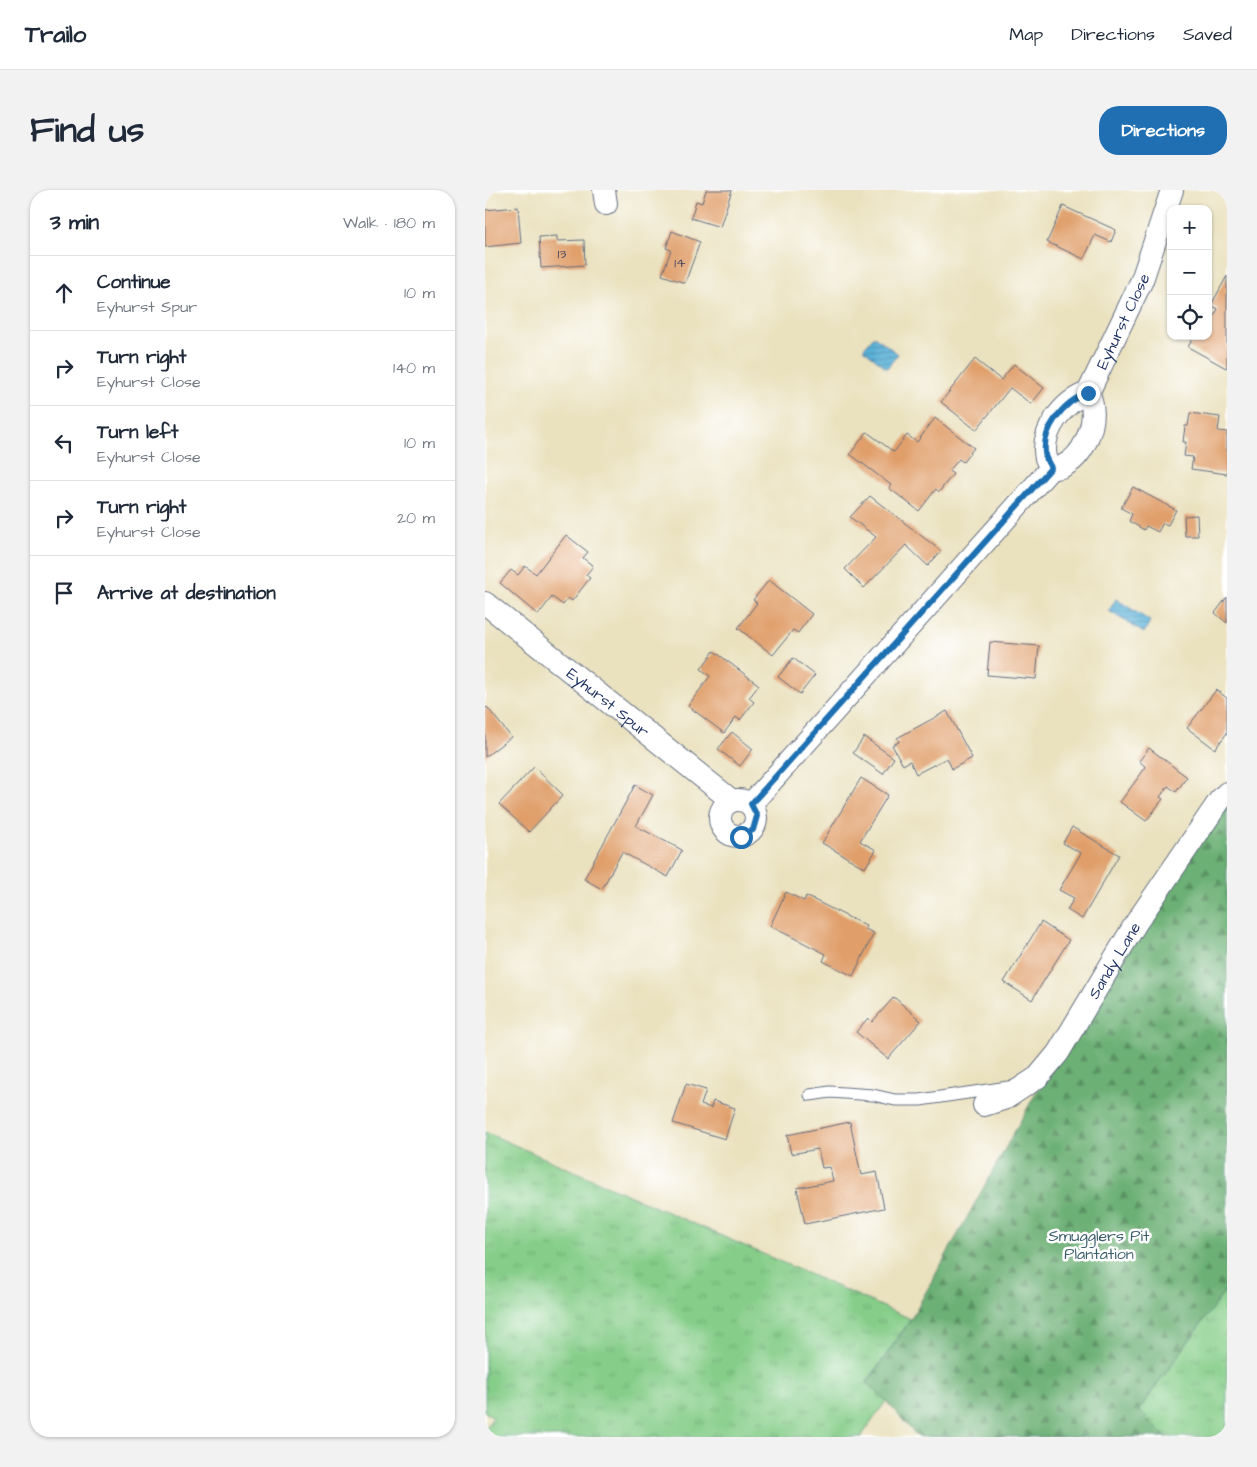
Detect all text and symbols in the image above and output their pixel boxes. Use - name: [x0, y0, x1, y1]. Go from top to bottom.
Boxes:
- text: Trailo: [25, 18, 86, 52]
- text: Map: [1009, 22, 1043, 47]
- text: Directions: [1071, 22, 1155, 47]
- text: Saved: [1183, 22, 1232, 47]
- text: Find us: [30, 106, 144, 155]
- button: Directions: [1099, 106, 1227, 155]
- map controls: [1167, 205, 1212, 340]
- button: +: [1167, 205, 1212, 250]
- text: 3 min: [50, 208, 99, 237]
- text: Walk · 180 m: [343, 212, 435, 234]
- house number: 13: [558, 244, 566, 264]
- button: −: [1167, 250, 1212, 295]
- house number: 14: [674, 253, 686, 273]
- text: Continue: [97, 269, 171, 296]
- street label: Eyhurst Close: [1091, 271, 1155, 373]
- icon: ahead: [50, 279, 78, 307]
- text: 10 m: [404, 282, 435, 304]
- button: locate: [1167, 295, 1212, 340]
- text: Eyhurst Spur: [97, 296, 197, 318]
- text: Turn right: [97, 344, 186, 371]
- icon: right: [50, 354, 78, 382]
- text: 140 m: [393, 357, 435, 379]
- text: Eyhurst Close: [97, 371, 201, 393]
- route end: [1077, 382, 1100, 405]
- text: Turn left: [97, 419, 178, 446]
- icon: left: [50, 429, 78, 457]
- text: 10 m: [404, 432, 435, 454]
- text: Eyhurst Close: [97, 446, 201, 468]
- text: Turn right: [97, 494, 186, 521]
- icon: right: [50, 504, 78, 532]
- text: 20 m: [397, 507, 435, 529]
- text: Eyhurst Close: [97, 521, 201, 543]
- icon: arrive: [50, 579, 78, 607]
- text: Arrive at destination: [97, 580, 276, 607]
- street label: Eyhurst Spur: [562, 663, 654, 743]
- route start: [730, 826, 753, 849]
- street label: Sandy Lane: [1083, 918, 1146, 1003]
- park label: Smugglers Pit Plantation: [1049, 1225, 1150, 1265]

